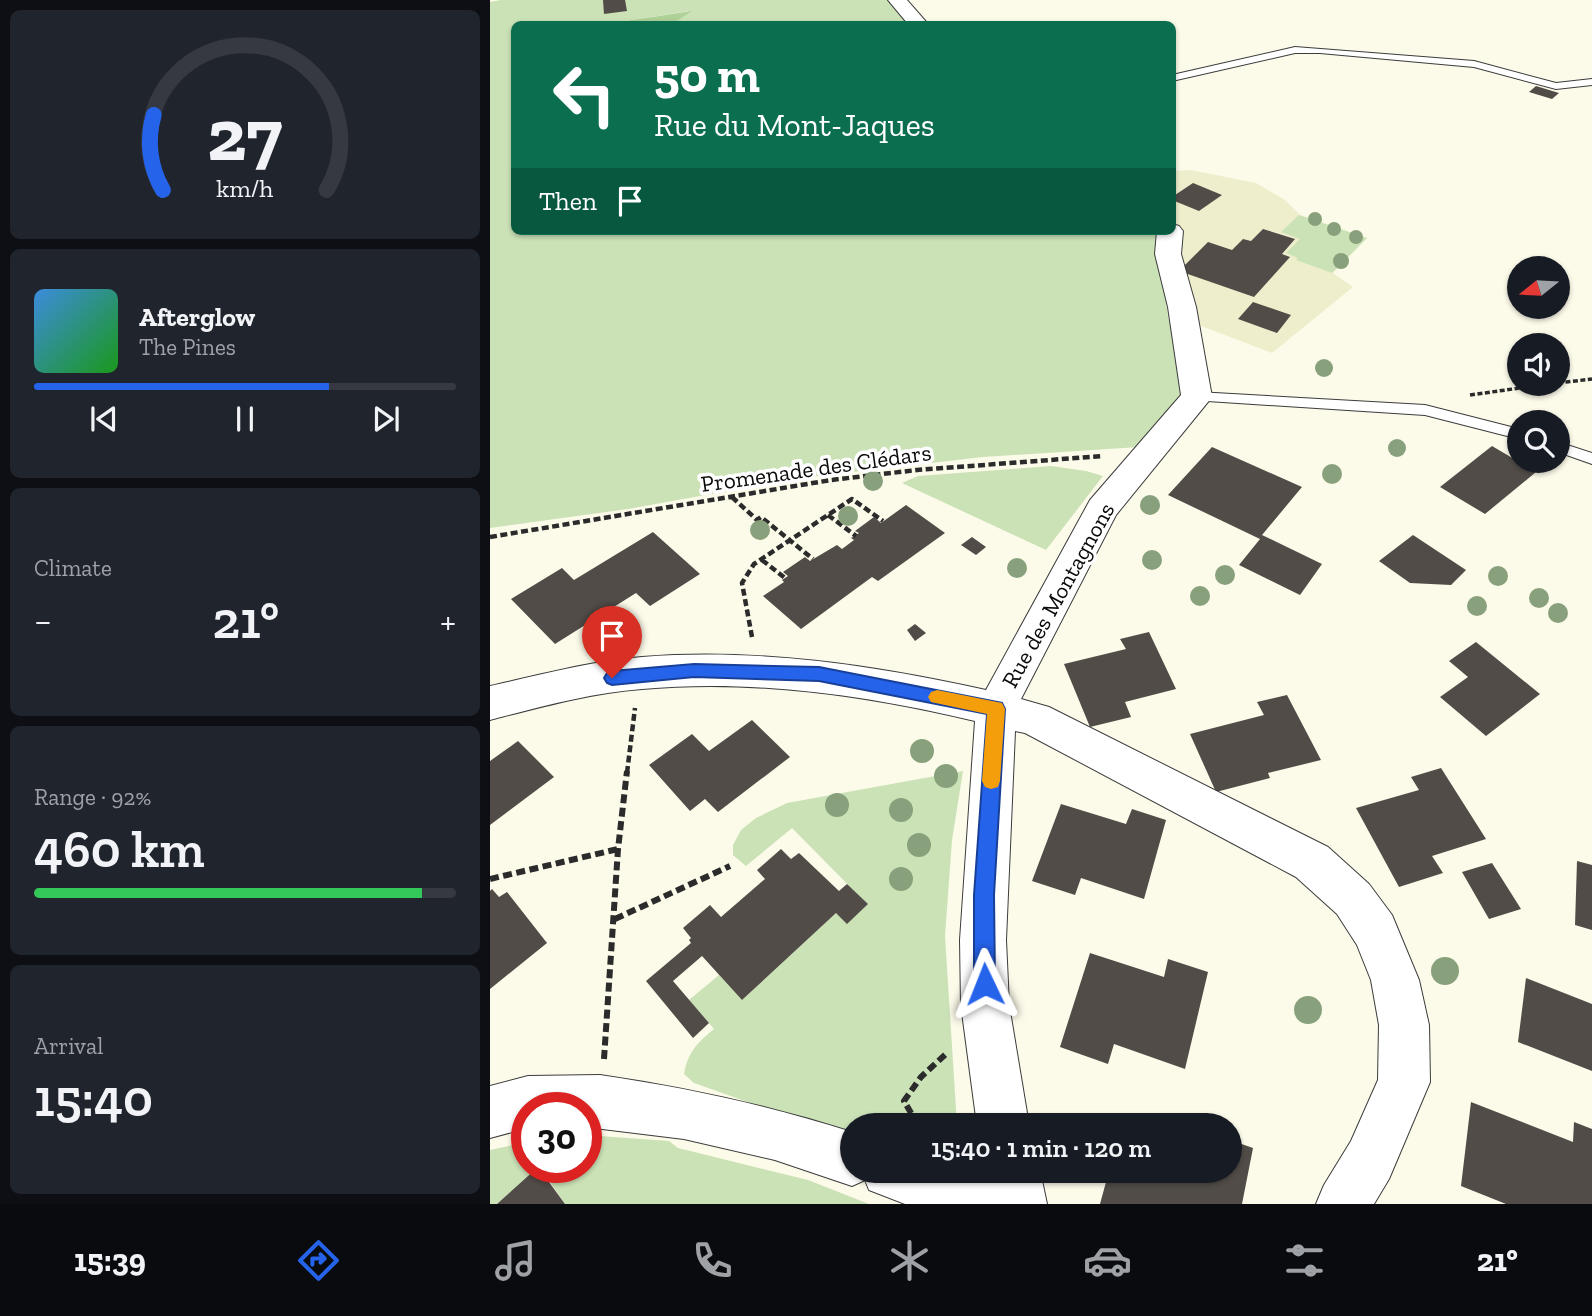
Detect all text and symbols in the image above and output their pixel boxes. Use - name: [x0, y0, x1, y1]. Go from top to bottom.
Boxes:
- text: 50 m: [654, 46, 760, 105]
- icon: left: [539, 49, 630, 140]
- text: 27: [207, 92, 283, 180]
- text: Rue du Mont-Jaques: [654, 106, 935, 144]
- text: km/h: [216, 173, 274, 203]
- icon: arrive: [611, 182, 649, 220]
- text: Then: [539, 185, 597, 217]
- north arrow: [1507, 256, 1570, 318]
- map controls: [1507, 256, 1570, 473]
- text: Afterglow: [139, 301, 255, 333]
- text: The Pines: [139, 333, 236, 361]
- button: sound: [1507, 333, 1570, 396]
- icon: previous: [85, 400, 123, 438]
- icon: pause: [226, 400, 264, 438]
- icon: next: [367, 400, 405, 438]
- button: search: [1507, 410, 1570, 473]
- street label: Promenade des Clédars: [699, 438, 933, 498]
- street label: Rue des Montagnons: [996, 498, 1120, 692]
- text: Climate: [34, 554, 112, 582]
- text: 21°: [213, 589, 279, 651]
- text: −: [34, 598, 52, 644]
- text: +: [440, 598, 456, 644]
- pin: [582, 606, 642, 678]
- icon: arrive: [593, 617, 631, 655]
- text: Range · 92%: [34, 783, 151, 811]
- text: 460 km: [34, 818, 205, 880]
- position arrow: [948, 947, 1022, 1021]
- text: Arrival: [34, 1032, 103, 1060]
- text: 15:40: [34, 1067, 153, 1129]
- speed limit sign: 30: [511, 1092, 602, 1183]
- text: 15:40 · 1 min · 120 m: [931, 1132, 1151, 1164]
- icon: directions: [294, 1236, 343, 1285]
- icon: music: [491, 1236, 540, 1285]
- icon: phone: [688, 1236, 737, 1285]
- icon: climate: [885, 1236, 934, 1285]
- icon: car: [1083, 1236, 1132, 1285]
- icon: filters: [1280, 1236, 1329, 1285]
- text: 15:39: [74, 1241, 146, 1279]
- text: 21°: [1477, 1241, 1518, 1279]

